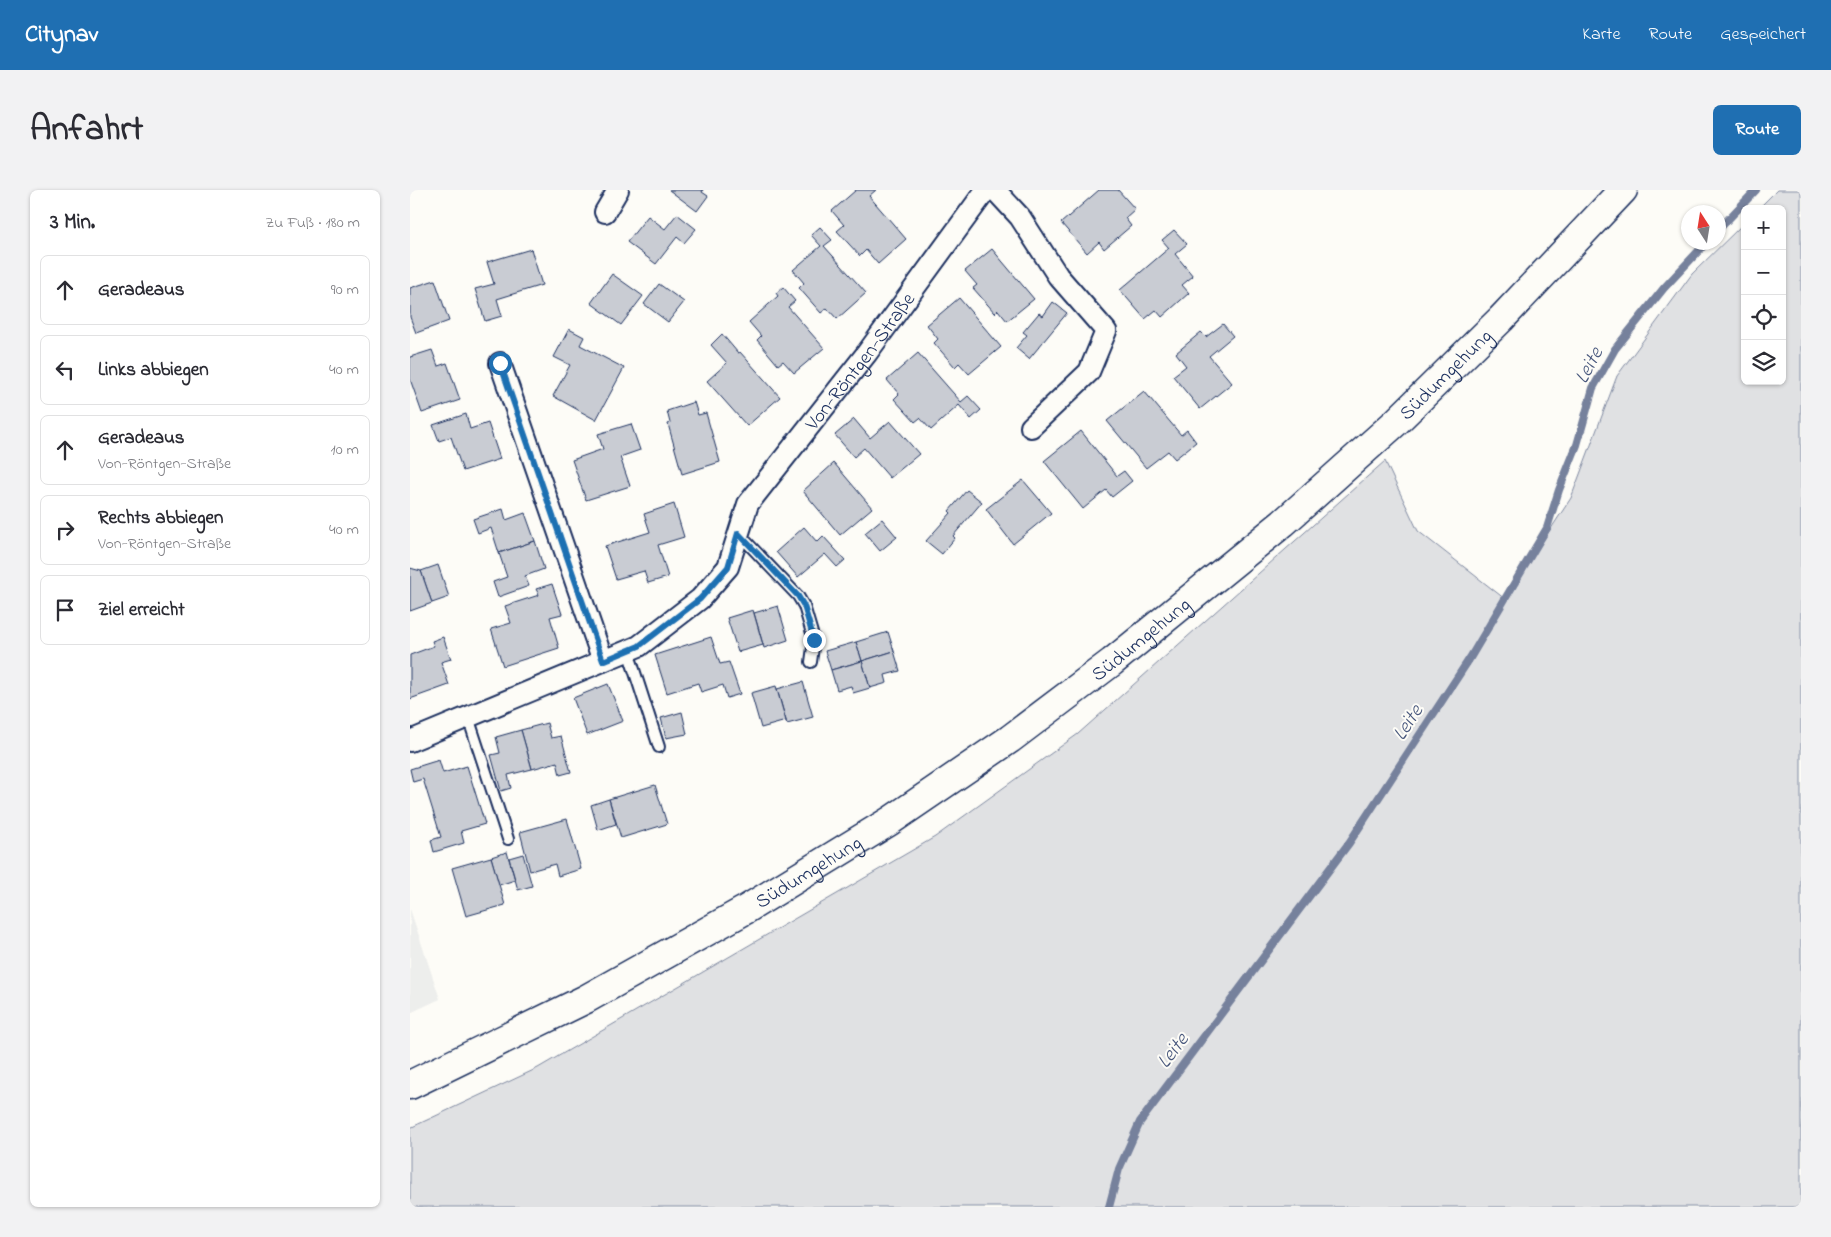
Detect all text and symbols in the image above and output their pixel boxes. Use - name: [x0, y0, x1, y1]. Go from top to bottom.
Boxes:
- text: Citynav: [25, 18, 98, 53]
- text: Karte: [1582, 22, 1620, 48]
- text: Route: [1648, 22, 1692, 48]
- text: Gespeichert: [1720, 22, 1806, 48]
- text: Anfahrt: [30, 105, 143, 156]
- button: Route: [1713, 105, 1801, 155]
- north arrow: [1681, 205, 1726, 250]
- map controls: [1741, 205, 1786, 385]
- button: +: [1741, 205, 1786, 250]
- text: 3 Min.: [50, 208, 95, 238]
- text: Zu Fuß · 180 m: [265, 211, 360, 235]
- button: −: [1741, 250, 1786, 295]
- icon: ahead: [51, 276, 79, 304]
- text: Geradeaus: [98, 277, 185, 304]
- text: 90 m: [331, 278, 359, 302]
- street label: Von-Röntgen-Straße: [799, 287, 924, 438]
- button: locate: [1741, 295, 1786, 340]
- street label: Südumgehung: [1394, 323, 1501, 428]
- button: layers: [1741, 340, 1786, 385]
- water label: Leite: [1568, 341, 1613, 390]
- route start: [489, 352, 512, 375]
- icon: left: [51, 356, 79, 384]
- text: Links abbiegen: [98, 357, 209, 384]
- text: 40 m: [329, 358, 359, 382]
- text: Geradeaus: [98, 425, 185, 452]
- icon: ahead: [51, 436, 79, 464]
- text: 10 m: [331, 438, 359, 462]
- text: Von-Röntgen-Straße: [98, 452, 231, 476]
- text: Rechts abbiegen: [98, 505, 223, 532]
- icon: right: [51, 516, 79, 544]
- text: 40 m: [329, 518, 359, 542]
- text: Von-Röntgen-Straße: [98, 532, 231, 556]
- street label: Südumgehung: [1086, 592, 1198, 690]
- icon: arrive: [51, 596, 79, 624]
- text: Ziel erreicht: [98, 597, 185, 624]
- route end: [803, 629, 826, 652]
- water label: Leite: [1386, 698, 1432, 747]
- street label: Südumgehung: [751, 830, 869, 917]
- water label: Leite: [1150, 1026, 1198, 1075]

